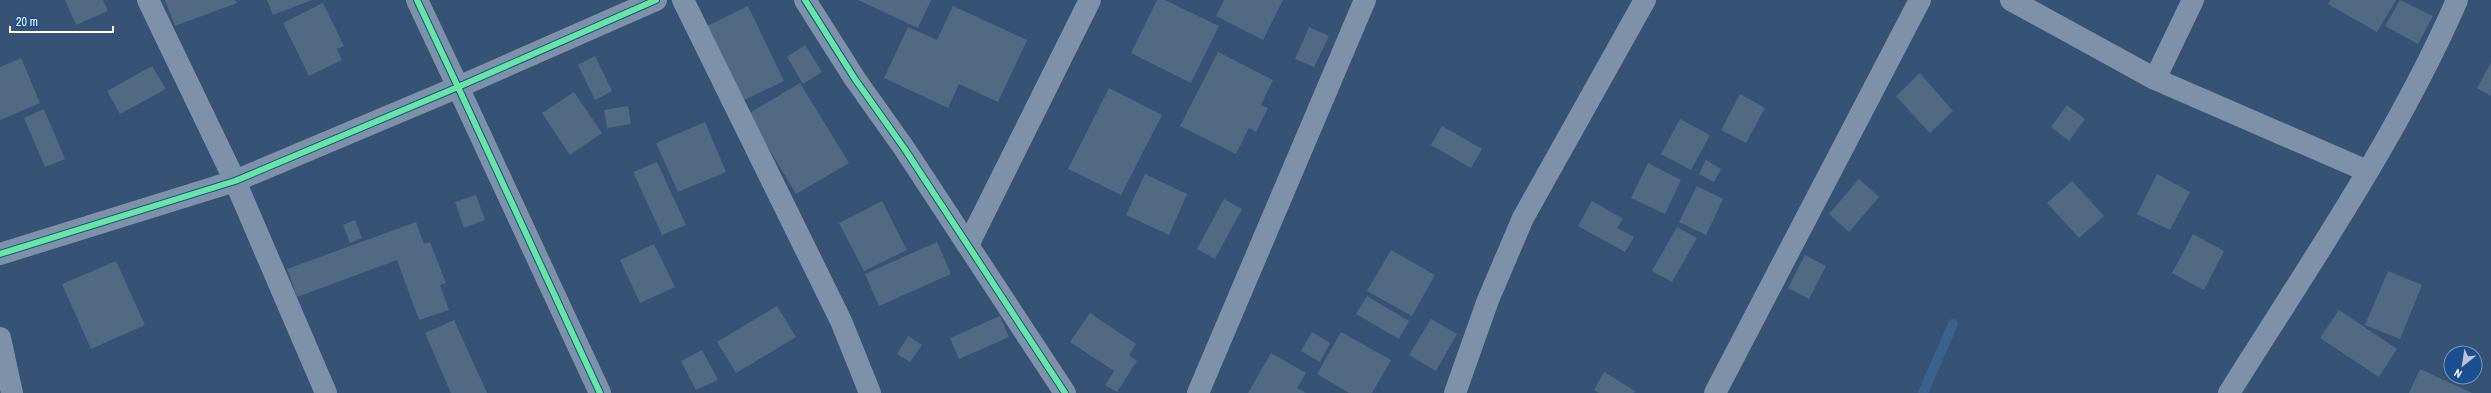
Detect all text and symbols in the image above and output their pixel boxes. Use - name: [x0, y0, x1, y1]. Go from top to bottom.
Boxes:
- scale bar: [10, 8, 113, 34]
- text: 20 m: [16, 14, 38, 30]
- north arrow: [2443, 345, 2483, 385]
- text: N: [2452, 366, 2464, 381]

